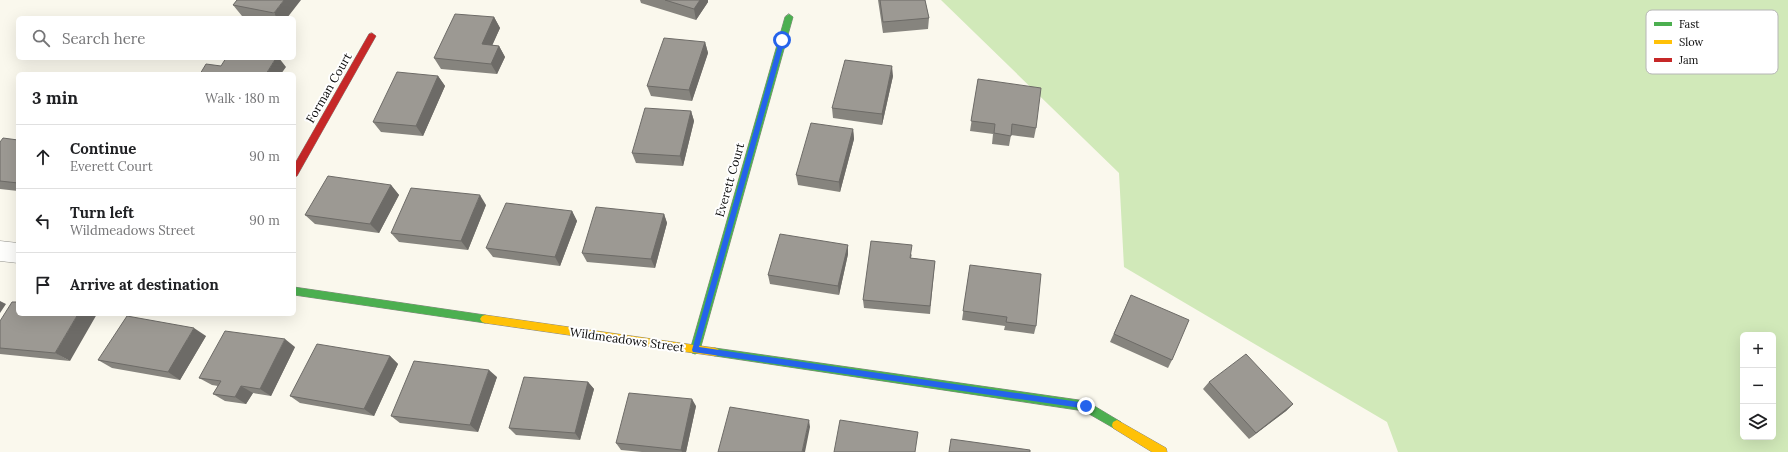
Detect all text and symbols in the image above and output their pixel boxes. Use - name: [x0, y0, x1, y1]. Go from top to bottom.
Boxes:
- legend: [1646, 10, 1778, 74]
- search box: [16, 16, 296, 60]
- text: Fast: [1679, 17, 1700, 31]
- icon: search: [30, 27, 52, 49]
- text: Search here: [62, 29, 145, 48]
- route start: [773, 31, 791, 49]
- text: Slow: [1679, 35, 1704, 49]
- street label: Forman Court: [302, 50, 355, 125]
- text: Jam: [1678, 53, 1699, 67]
- text: 3 min: [32, 87, 78, 109]
- text: Walk · 180 m: [205, 90, 280, 107]
- text: Continue: [70, 139, 136, 158]
- street label: Everett Court: [712, 141, 747, 219]
- icon: ahead: [32, 146, 54, 168]
- text: 90 m: [249, 148, 280, 165]
- text: Everett Court: [70, 158, 153, 175]
- text: Turn left: [70, 203, 134, 222]
- icon: left: [32, 210, 54, 232]
- text: 90 m: [249, 212, 280, 229]
- text: Wildmeadows Street: [70, 222, 195, 239]
- icon: arrive: [32, 274, 54, 296]
- text: Arrive at destination: [70, 275, 219, 294]
- street label: Wildmeadows Street: [569, 324, 686, 355]
- map controls: [1740, 332, 1776, 440]
- button: +: [1740, 332, 1776, 368]
- button: −: [1740, 368, 1776, 404]
- route end: [1077, 397, 1095, 415]
- button: layers: [1740, 404, 1776, 440]

